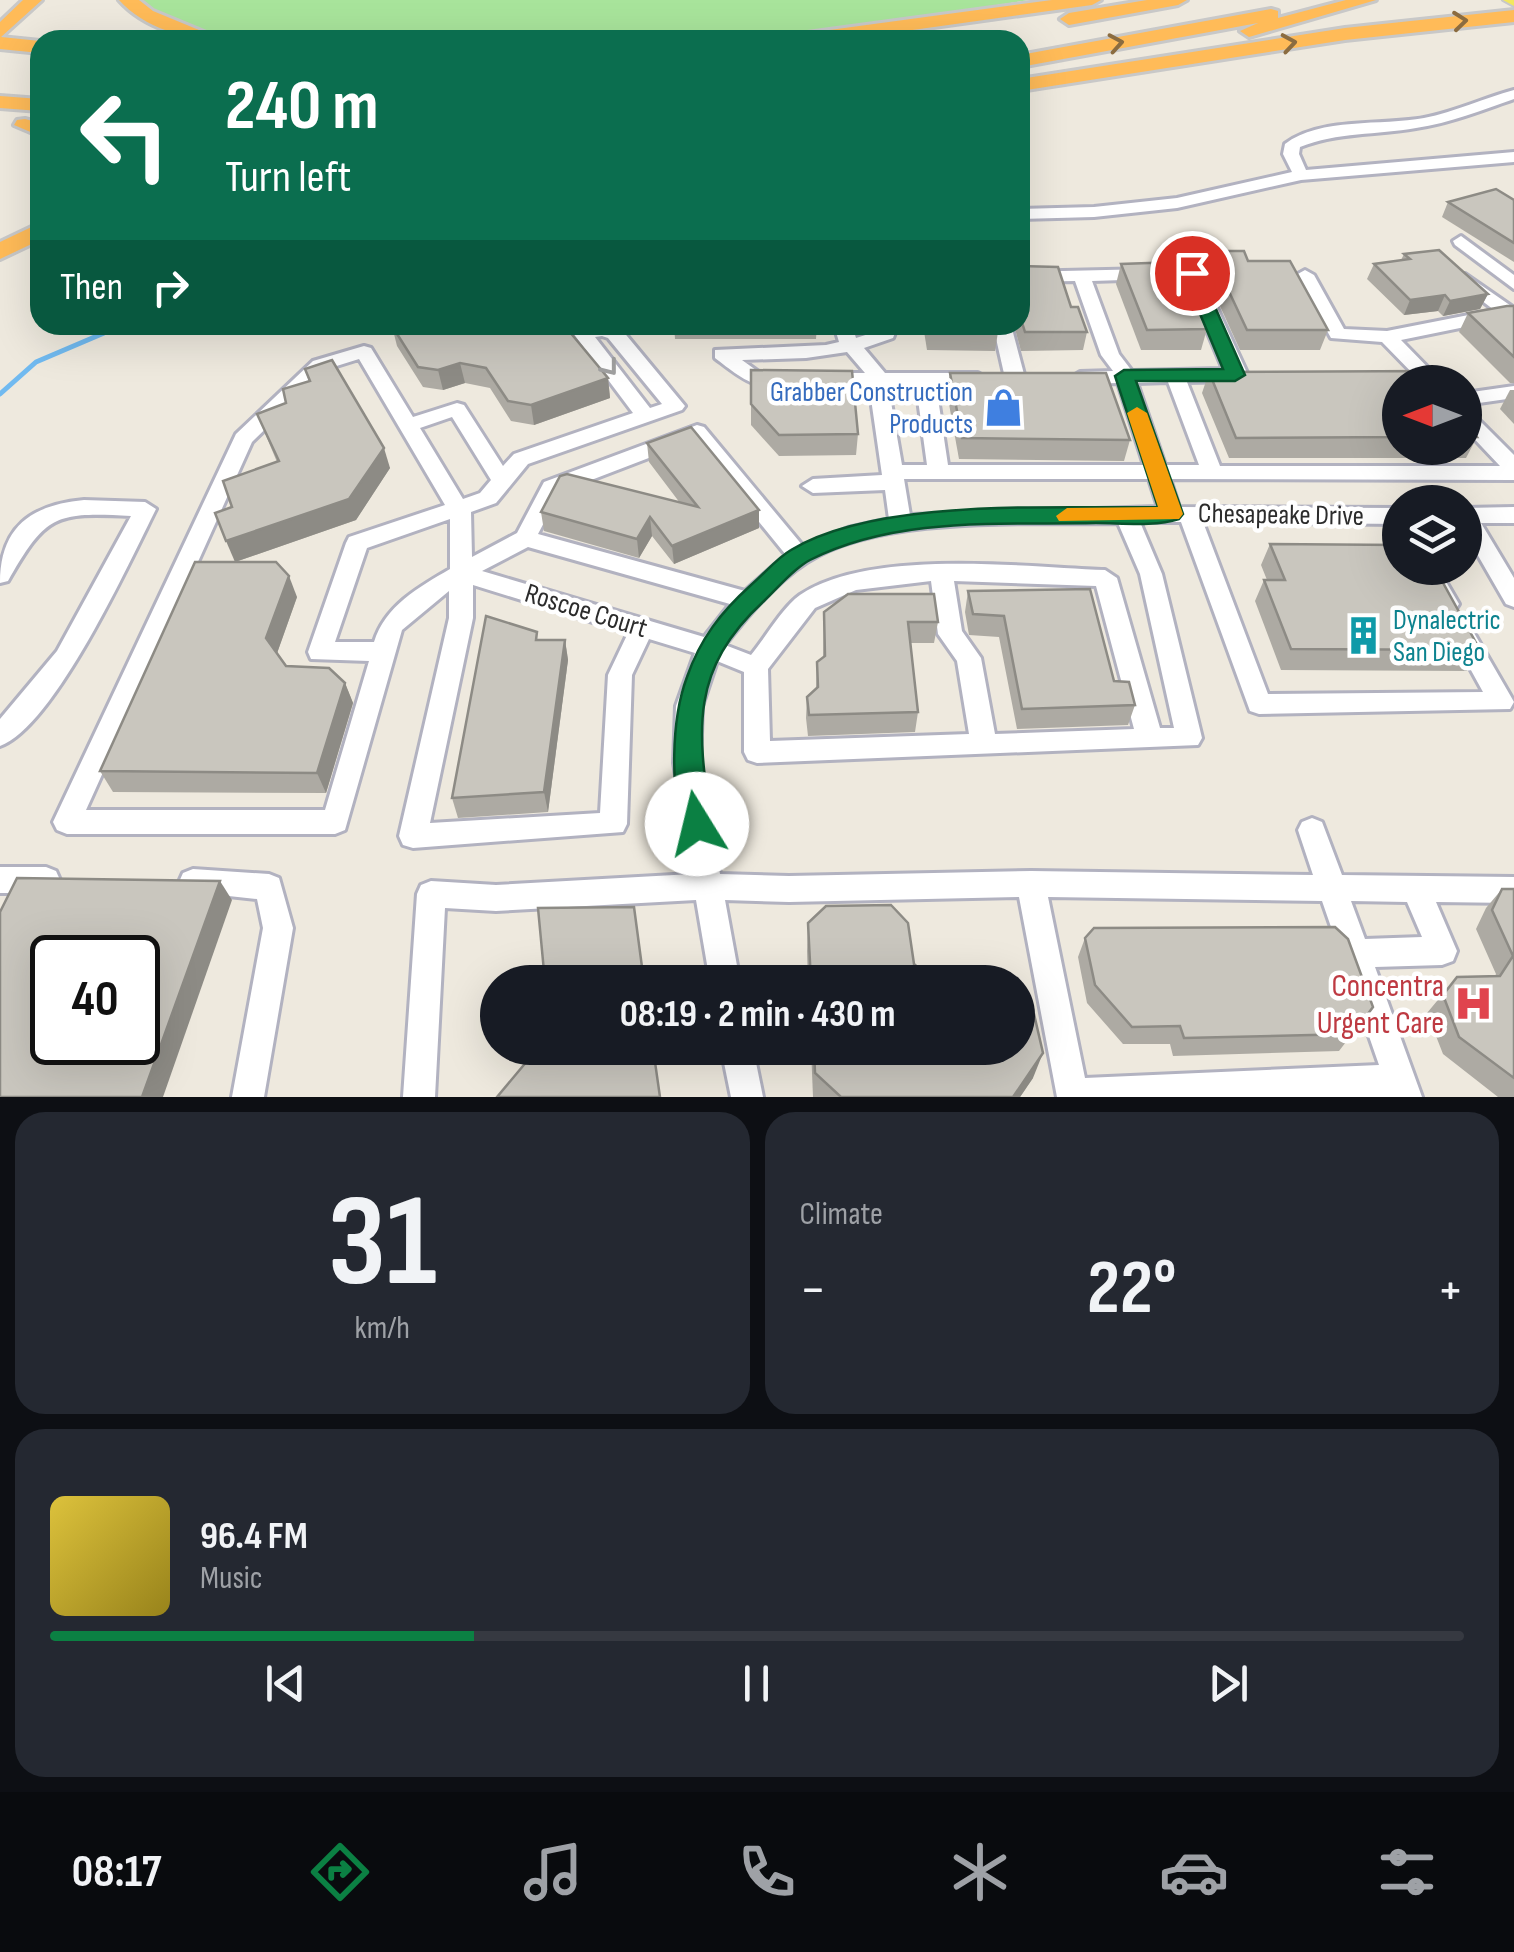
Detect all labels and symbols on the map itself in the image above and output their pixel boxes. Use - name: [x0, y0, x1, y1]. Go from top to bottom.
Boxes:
- one-way arrow: [1452, 11, 1468, 32]
- one-way arrow: [1108, 33, 1124, 54]
- one-way arrow: [1281, 34, 1297, 55]
- pin: [1150, 231, 1235, 316]
- one-way arrow: [598, 357, 615, 375]
- north arrow: [1382, 365, 1482, 465]
- place label: Grabber Construction Products: [770, 376, 973, 441]
- shop icon: Grabber Construction Products: [982, 387, 1024, 429]
- street label: Chesapeake Drive: [1198, 497, 1364, 533]
- street label: Roscoe Court: [521, 577, 651, 645]
- place label: Dynalectric San Diego: [1393, 604, 1501, 669]
- building icon: Dynalectric San Diego: [1342, 615, 1384, 657]
- position arrow: [645, 772, 749, 876]
- speed limit sign: 40: [30, 935, 160, 1065]
- place label: Concentra Urgent Care: [1317, 967, 1444, 1043]
- hospital icon: Concentra Urgent Care: [1453, 983, 1495, 1025]

